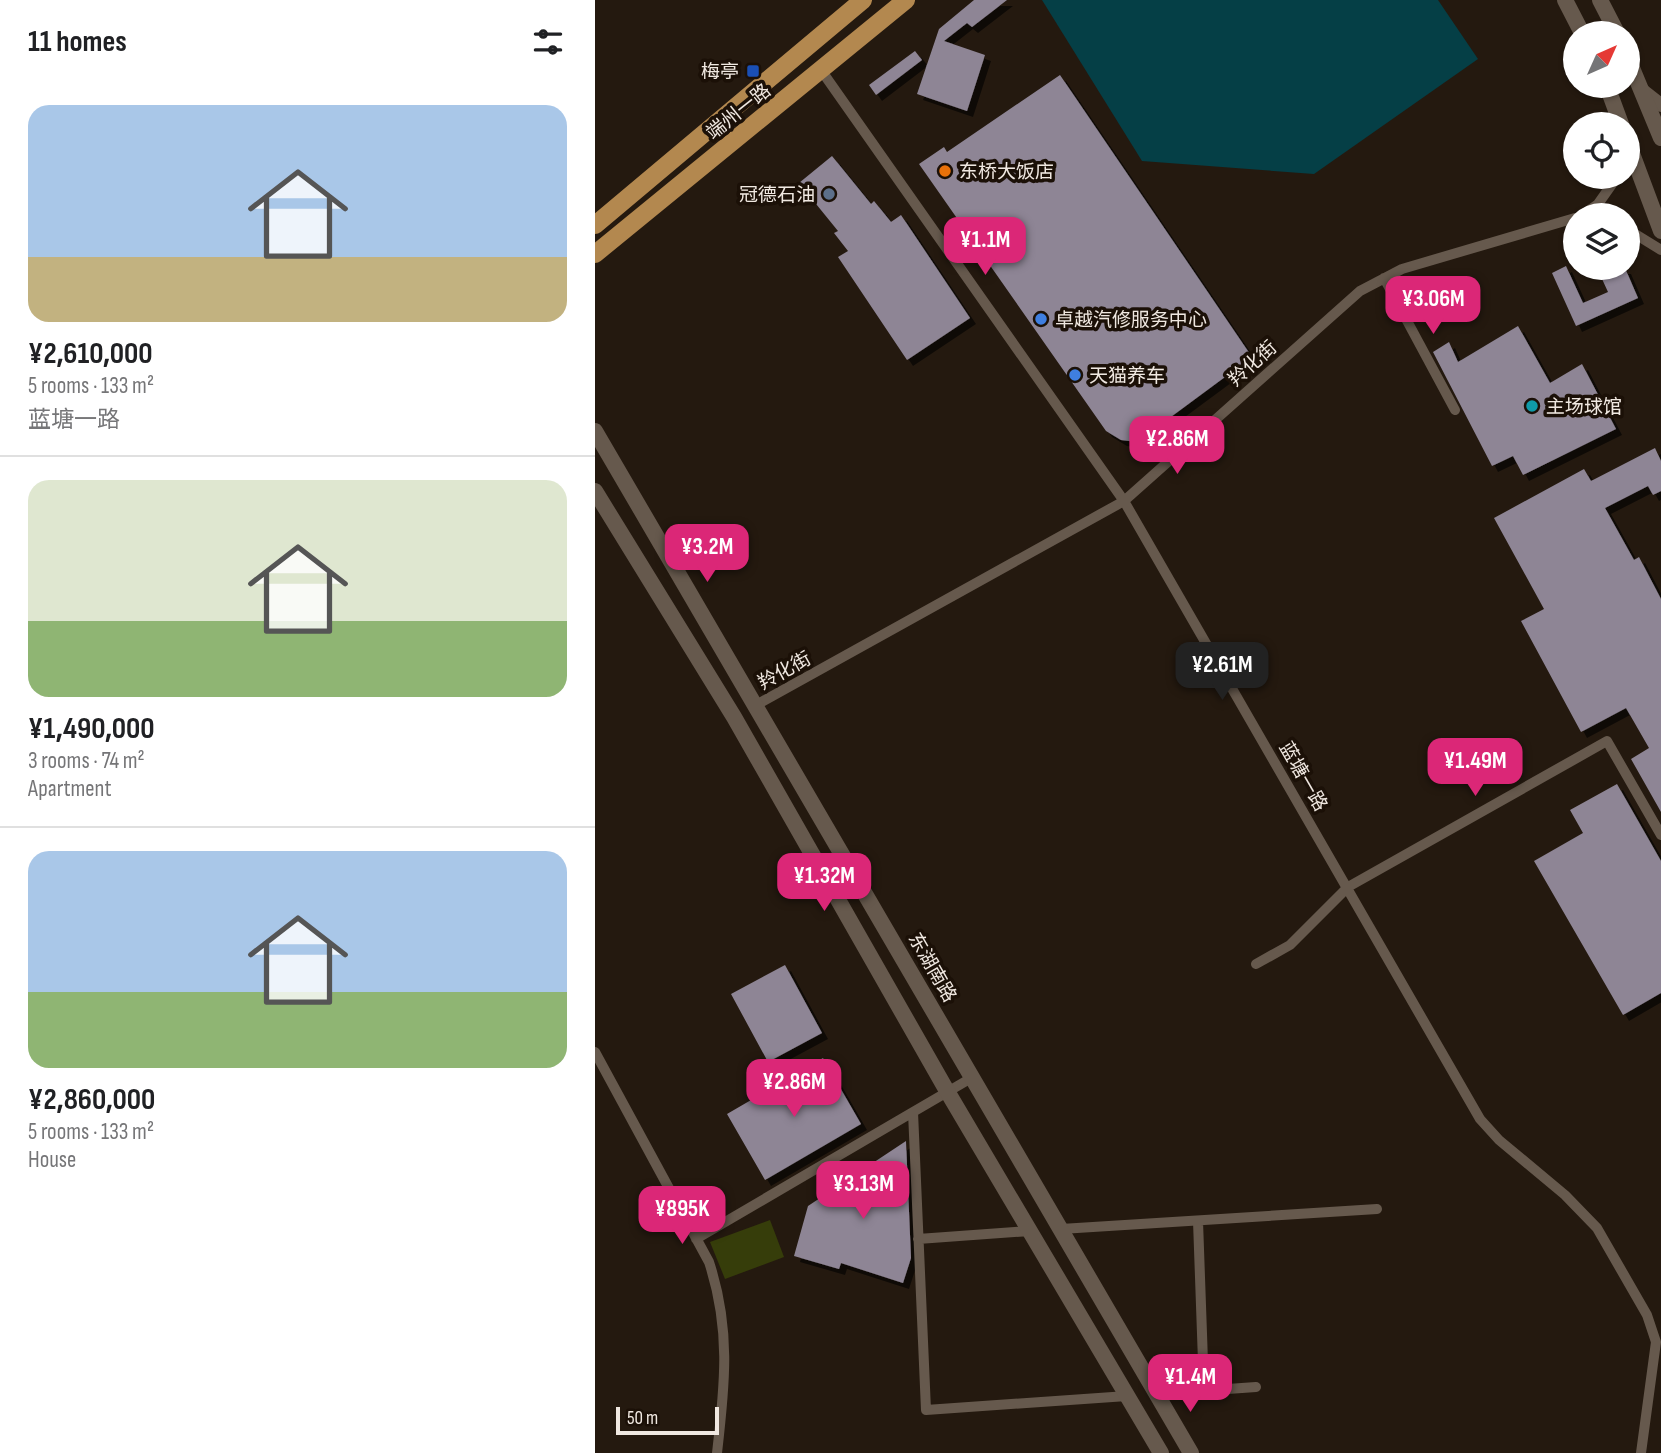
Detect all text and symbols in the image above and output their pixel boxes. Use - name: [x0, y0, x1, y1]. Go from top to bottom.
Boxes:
- north arrow: [1563, 21, 1640, 98]
- map controls: [1563, 21, 1640, 280]
- icon: filters: [529, 23, 567, 61]
- text: 11 homes: [28, 24, 127, 60]
- place label: 梅亭: [701, 61, 739, 84]
- marker: 梅亭: [745, 63, 761, 79]
- street label: 端州一路: [702, 79, 776, 145]
- button: locate: [1563, 112, 1640, 189]
- icon: home: [235, 151, 361, 277]
- place label: 东桥大饭店: [959, 161, 1054, 184]
- marker: 东桥大饭店: [937, 163, 953, 179]
- place label: 冠德石油: [739, 184, 815, 207]
- marker: 冠德石油: [821, 186, 837, 202]
- button: layers: [1563, 203, 1640, 280]
- pin: ¥1.1M: [936, 218, 1034, 277]
- text: ¥1.1M: [960, 226, 1010, 254]
- pin: ¥3.06M: [1376, 276, 1490, 336]
- text: ¥3.06M: [1401, 285, 1465, 313]
- place label: 卓越汽修服务中心: [1055, 309, 1207, 332]
- marker: 卓越汽修服务中心: [1033, 311, 1049, 327]
- text: ¥2,610,000: [28, 336, 153, 372]
- street label: 羚化街: [1224, 336, 1282, 392]
- place label: 天猫养车: [1089, 365, 1165, 388]
- marker: 天猫养车: [1067, 367, 1083, 383]
- text: 5 rooms · 133 m²: [28, 372, 154, 400]
- place label: 主场球馆: [1546, 396, 1622, 419]
- marker: 主场球馆: [1524, 398, 1540, 414]
- text: 蓝塘一路: [28, 406, 120, 434]
- pin: ¥2.86M: [1120, 416, 1234, 476]
- text: ¥2.86M: [1145, 425, 1209, 453]
- pin: ¥3.2M: [658, 524, 756, 584]
- icon: home: [235, 526, 361, 652]
- text: ¥3.2M: [681, 533, 733, 561]
- pin: ¥2.61M: [1165, 642, 1279, 702]
- street label: 羚化街: [754, 647, 815, 695]
- text: ¥2.61M: [1191, 651, 1253, 679]
- text: ¥1,490,000: [28, 711, 155, 747]
- street label: 蓝塘一路: [1274, 738, 1332, 815]
- pin: ¥1.49M: [1418, 738, 1532, 798]
- text: 3 rooms · 74 m²: [28, 747, 145, 775]
- text: ¥1.49M: [1444, 747, 1506, 775]
- text: Apartment: [28, 775, 112, 803]
- pin: ¥1.32M: [767, 853, 881, 913]
- text: ¥1.32M: [793, 862, 855, 890]
- icon: home: [235, 897, 361, 1023]
- street label: 东湖南路: [903, 929, 961, 1006]
- pin: ¥2.86M: [737, 1060, 851, 1119]
- text: ¥2.86M: [762, 1068, 826, 1096]
- text: ¥2,860,000: [28, 1082, 155, 1118]
- text: 5 rooms · 133 m²: [28, 1118, 154, 1146]
- text: House: [28, 1146, 76, 1174]
- pin: ¥3.13M: [806, 1162, 920, 1221]
- text: ¥3.13M: [832, 1170, 894, 1198]
- pin: ¥895K: [633, 1186, 731, 1246]
- text: ¥895K: [655, 1195, 709, 1223]
- pin: ¥1.4M: [1141, 1354, 1239, 1414]
- text: ¥1.4M: [1164, 1363, 1216, 1391]
- scale bar: [616, 1404, 719, 1436]
- text: 50 m: [627, 1407, 658, 1430]

